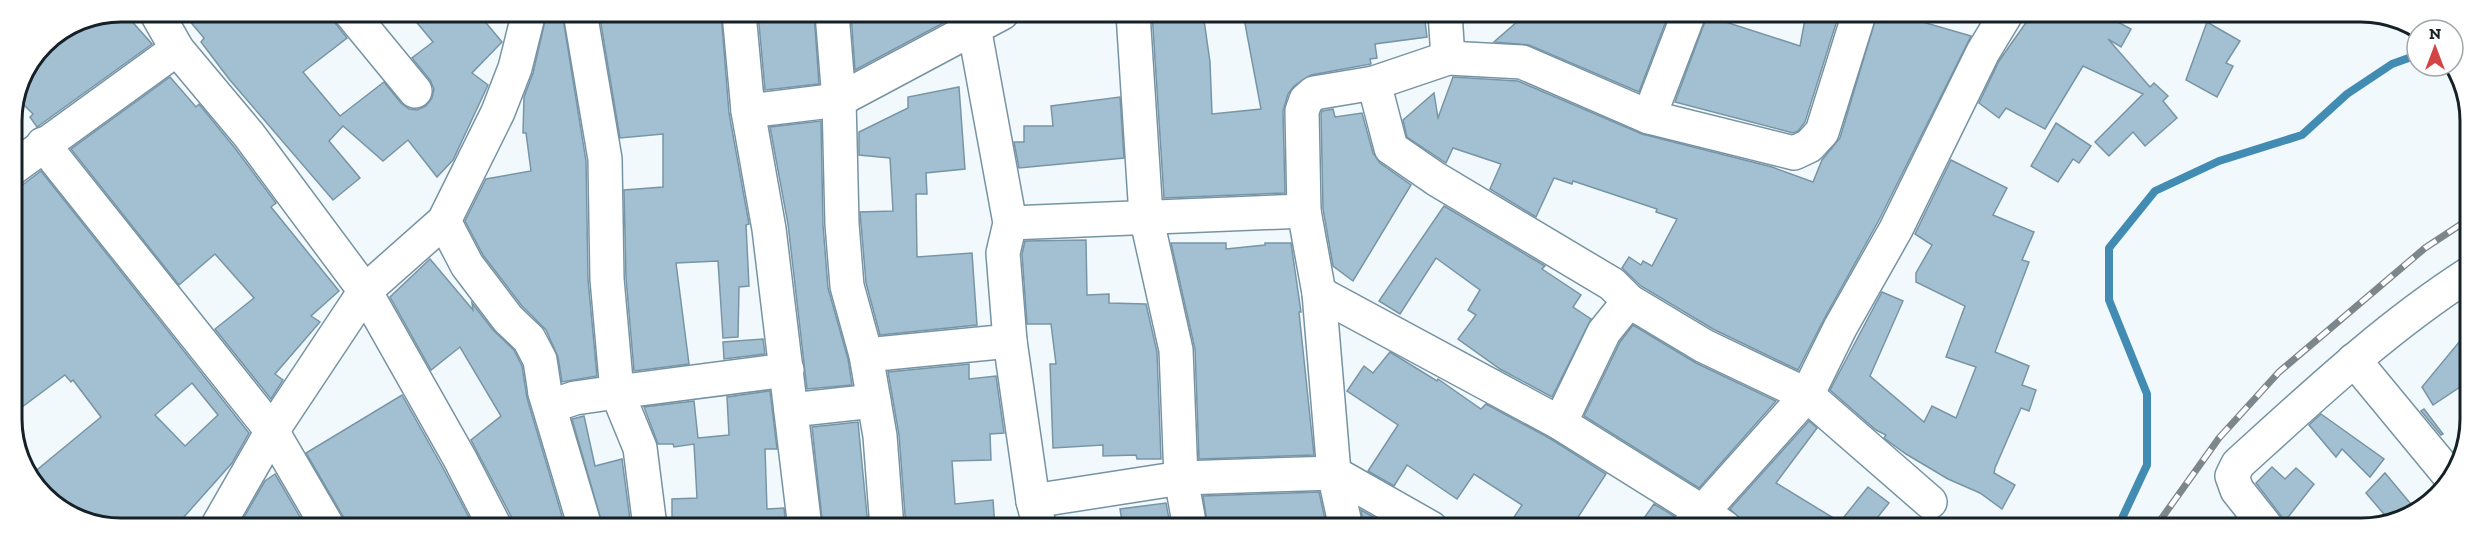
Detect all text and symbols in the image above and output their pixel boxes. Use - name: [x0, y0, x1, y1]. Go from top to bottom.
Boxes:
- north arrow: [2405, 18, 2465, 78]
- text: N: [2429, 24, 2441, 43]

